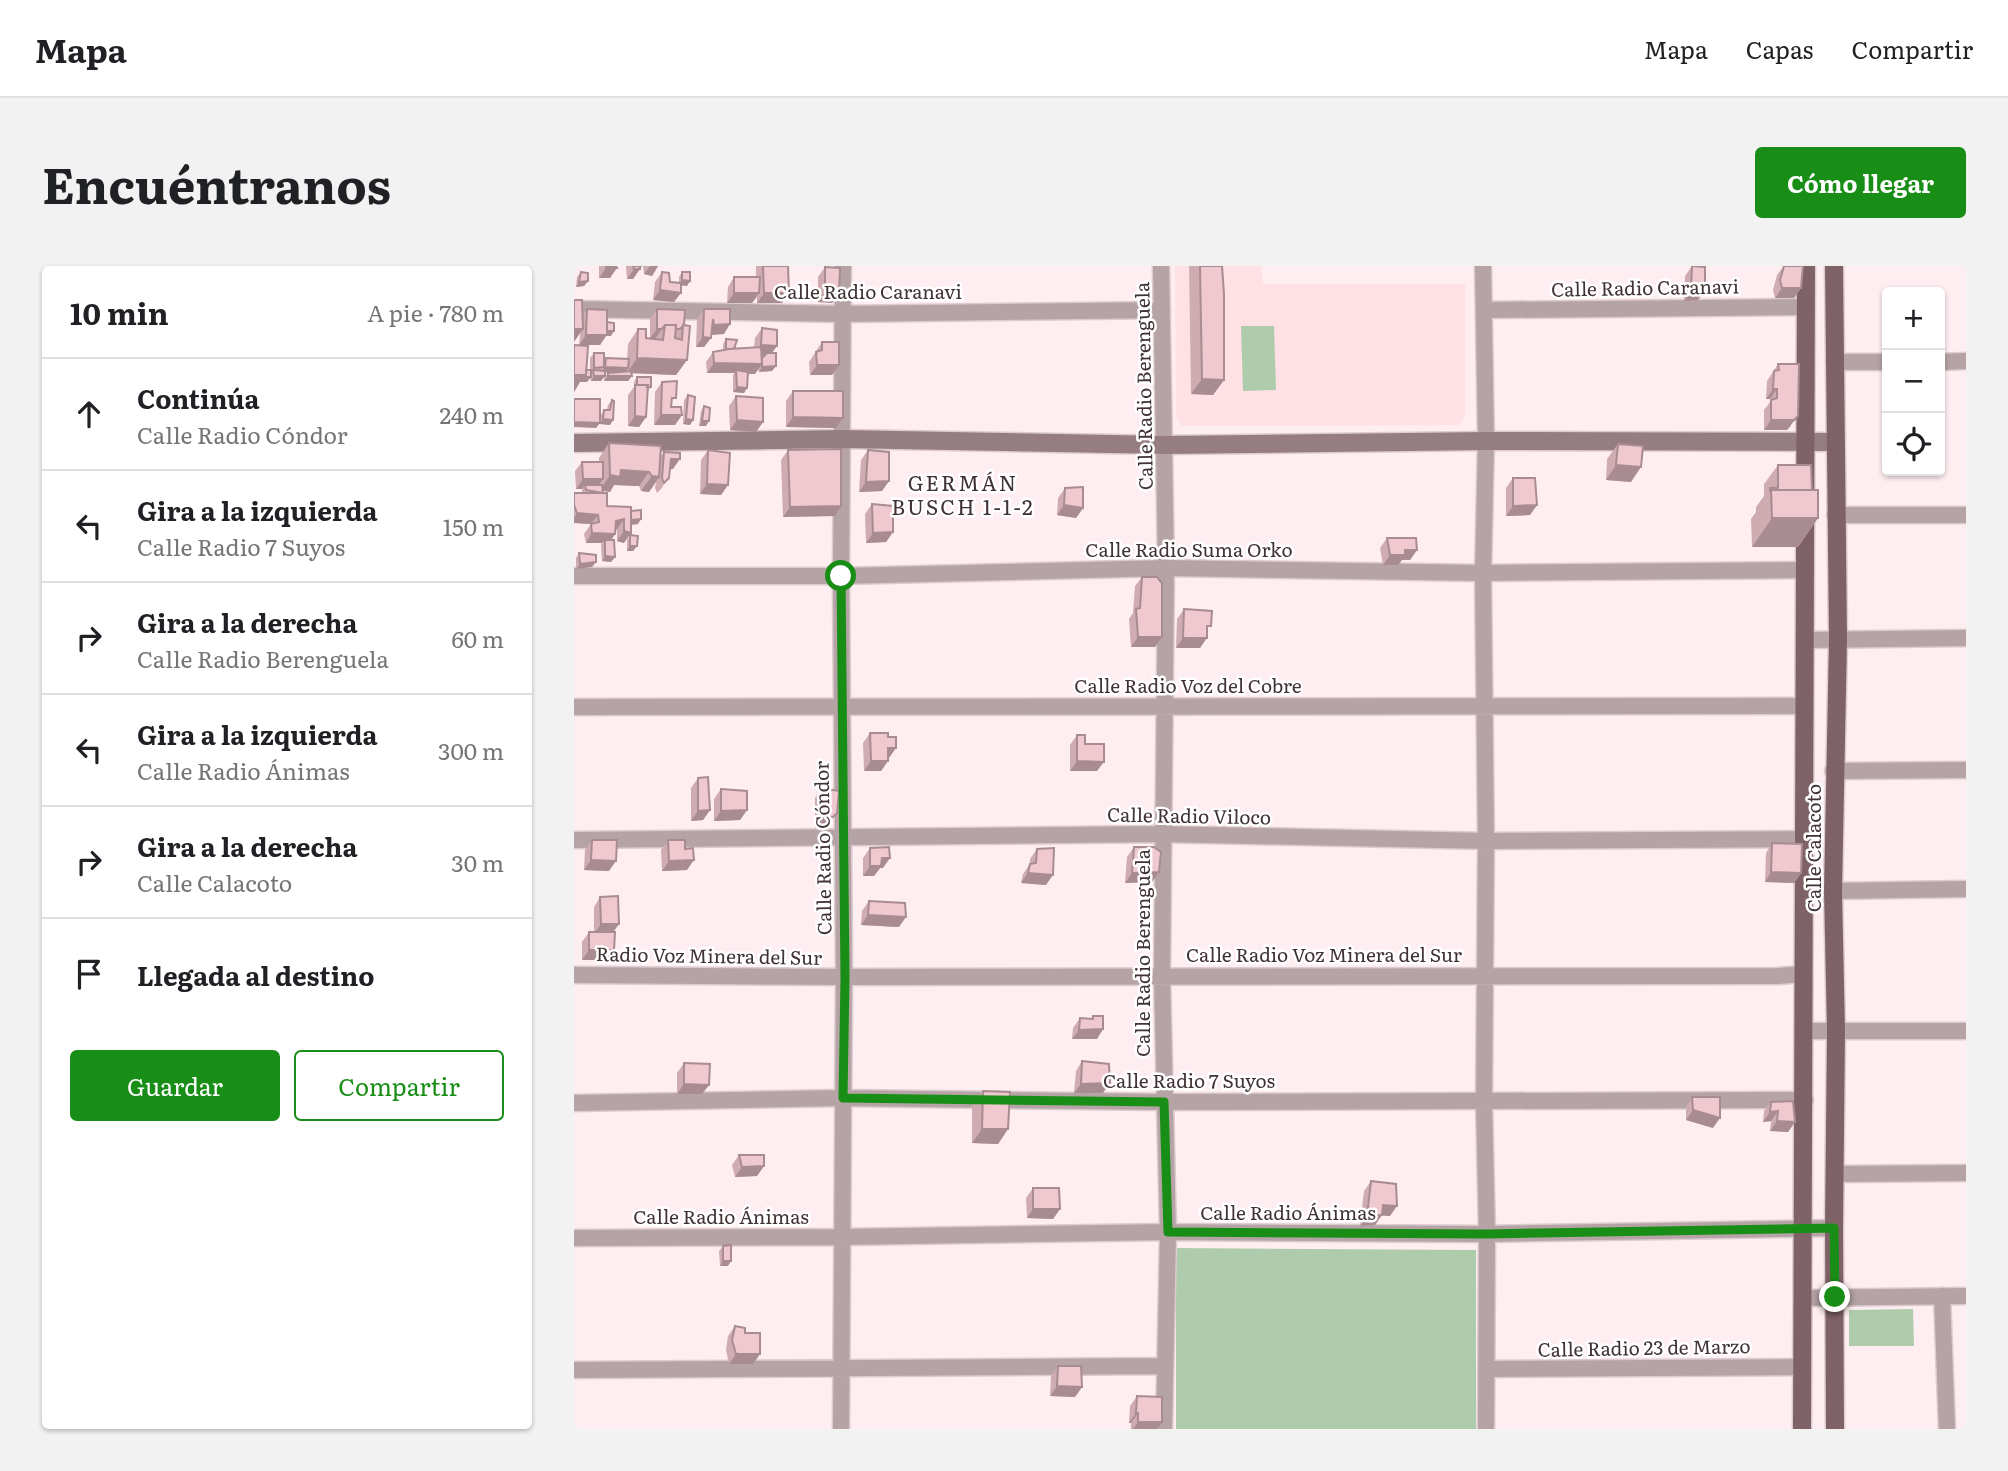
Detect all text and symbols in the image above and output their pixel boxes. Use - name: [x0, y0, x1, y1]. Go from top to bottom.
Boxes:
- text: Mapa: [35, 24, 127, 73]
- text: Mapa: [1644, 31, 1708, 66]
- text: Capas: [1746, 31, 1813, 66]
- text: Compartir: [1851, 31, 1973, 66]
- text: Encuéntranos: [42, 146, 391, 219]
- button: Cómo llegar: [1755, 147, 1966, 218]
- street label: Calle Radio Caranavi: [1551, 271, 1739, 303]
- street label: Calle Radio Caranavi: [774, 277, 962, 305]
- street label: Calle Radio Berenguela: [1127, 281, 1159, 490]
- map controls: [1882, 287, 1945, 476]
- button: +: [1882, 287, 1945, 350]
- text: 10 min: [70, 290, 169, 334]
- text: A pie · 780 m: [367, 295, 504, 329]
- button: −: [1882, 350, 1945, 413]
- text: Continúa: [137, 378, 260, 417]
- icon: ahead: [70, 395, 108, 433]
- text: 240 m: [439, 397, 504, 431]
- button: locate: [1882, 413, 1945, 476]
- text: Calle Radio Cóndor: [137, 417, 348, 451]
- district label: GERMÁN BUSCH 1-1-2: [891, 466, 1035, 521]
- text: Gira a la izquierda: [137, 490, 378, 529]
- icon: left: [70, 507, 108, 545]
- text: 150 m: [443, 509, 504, 543]
- text: Calle Radio 7 Suyos: [137, 529, 345, 563]
- street label: Calle Radio Suma Orko: [1085, 535, 1293, 563]
- route start: [825, 560, 856, 591]
- text: Gira a la derecha: [137, 602, 357, 641]
- icon: right: [70, 619, 108, 657]
- text: 60 m: [451, 621, 504, 655]
- text: Calle Radio Berenguela: [137, 641, 389, 675]
- street label: Calle Radio Voz del Cobre: [1074, 671, 1302, 699]
- text: Gira a la izquierda: [137, 714, 378, 753]
- icon: left: [70, 731, 108, 769]
- text: 300 m: [438, 733, 504, 767]
- text: Calle Radio Ánimas: [137, 753, 350, 787]
- street label: Calle Radio Cóndor: [806, 761, 838, 935]
- street label: Calle Calacoto: [1799, 784, 1827, 912]
- street label: Calle Radio Viloco: [1107, 800, 1271, 830]
- text: Gira a la derecha: [137, 826, 357, 865]
- icon: right: [70, 843, 108, 881]
- text: 30 m: [451, 845, 504, 879]
- street label: Calle Radio Berenguela: [1128, 848, 1156, 1057]
- text: Calle Calacoto: [137, 865, 292, 899]
- street label: Radio Voz Minera del Sur: [596, 939, 822, 971]
- street label: Calle Radio Voz Minera del Sur: [1186, 940, 1462, 968]
- icon: arrive: [70, 955, 108, 993]
- text: Llegada al destino: [137, 955, 374, 994]
- button: Guardar: [70, 1050, 280, 1121]
- button: Compartir: [294, 1050, 504, 1121]
- street label: Calle Radio 7 Suyos: [1103, 1066, 1275, 1094]
- street label: Calle Radio Ánimas: [1200, 1198, 1376, 1226]
- street label: Calle Radio Ánimas: [633, 1202, 809, 1230]
- route end: [1819, 1281, 1850, 1312]
- street label: Calle Radio 23 de Marzo: [1537, 1331, 1751, 1363]

